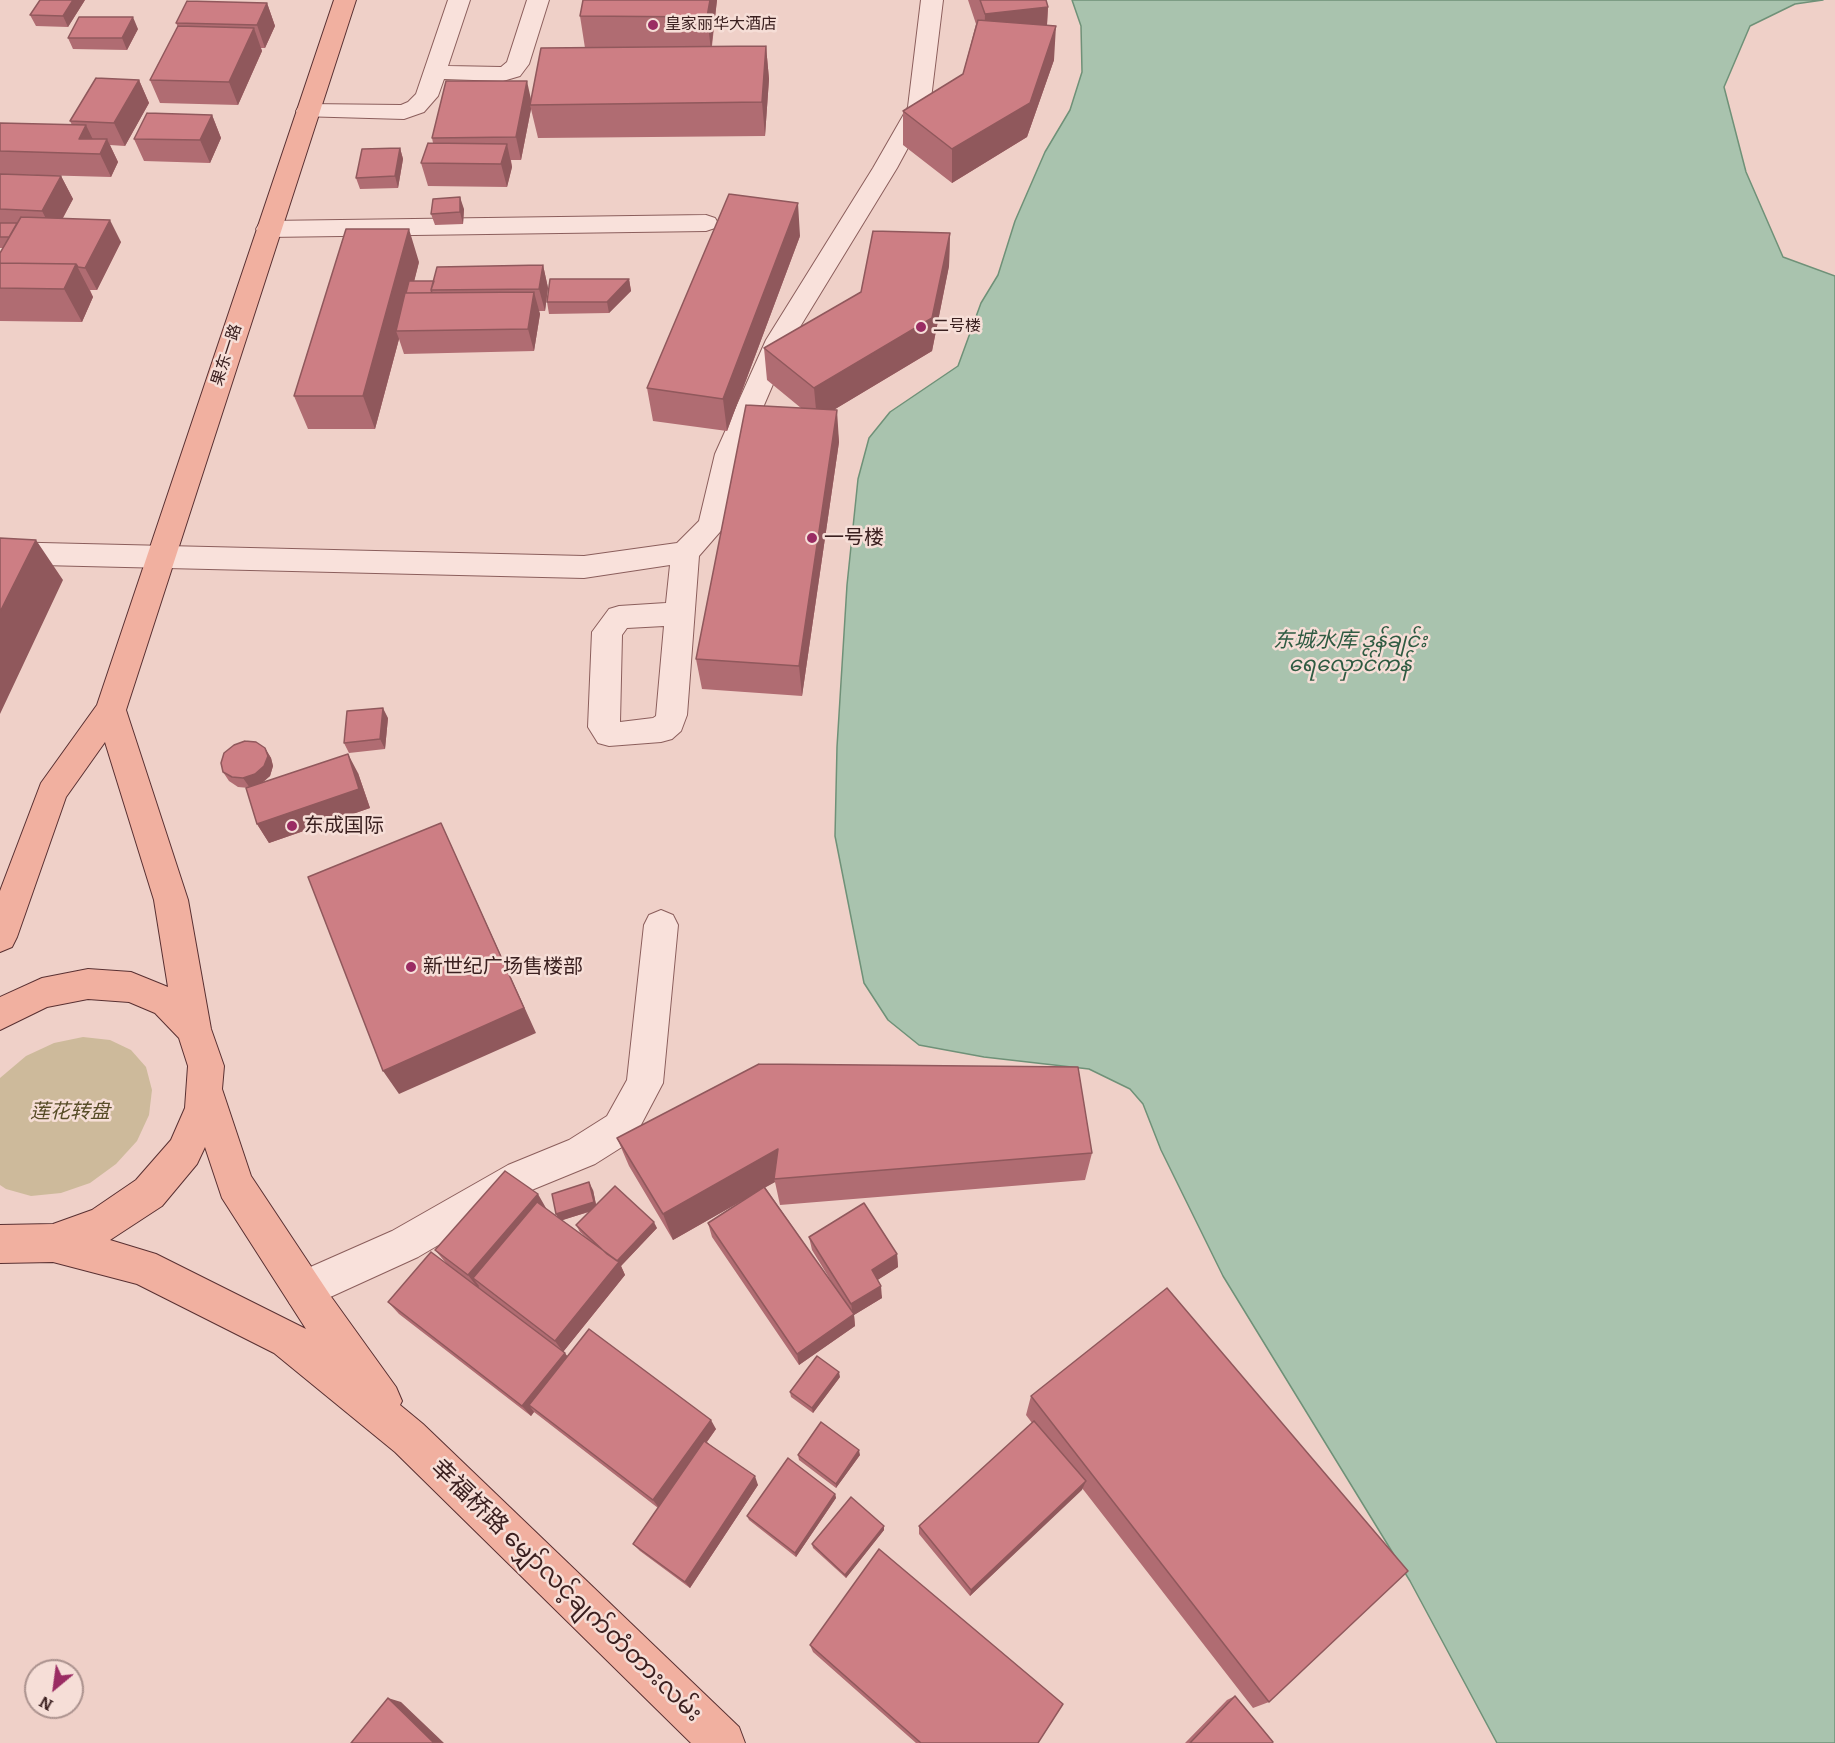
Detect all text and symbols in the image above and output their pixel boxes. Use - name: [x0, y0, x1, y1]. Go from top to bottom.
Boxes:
- place label: 皇家丽华大酒店: [665, 15, 777, 35]
- marker: 皇家丽华大酒店: [646, 18, 660, 32]
- place label: 二号楼: [933, 317, 981, 337]
- marker: 二号楼: [914, 320, 928, 334]
- street label: 果东一路: [208, 322, 246, 388]
- place label: 一号楼: [824, 526, 884, 550]
- marker: 一号楼: [805, 531, 819, 545]
- water label: 东城水库 ဒွန်ချင်း ရေလှောင်ကန်: [1273, 628, 1427, 678]
- place label: 东成国际: [304, 814, 384, 838]
- marker: 东成国际: [285, 819, 299, 833]
- place label: 新世纪广场售楼部: [423, 955, 583, 979]
- marker: 新世纪广场售楼部: [404, 960, 418, 974]
- park label: 莲花转盘: [30, 1100, 110, 1124]
- street label: 幸福桥路 မျှော်လင့်ချက်တံတားလမ်း: [424, 1454, 708, 1728]
- north arrow: [24, 1659, 84, 1719]
- text: N: [36, 1692, 56, 1715]

